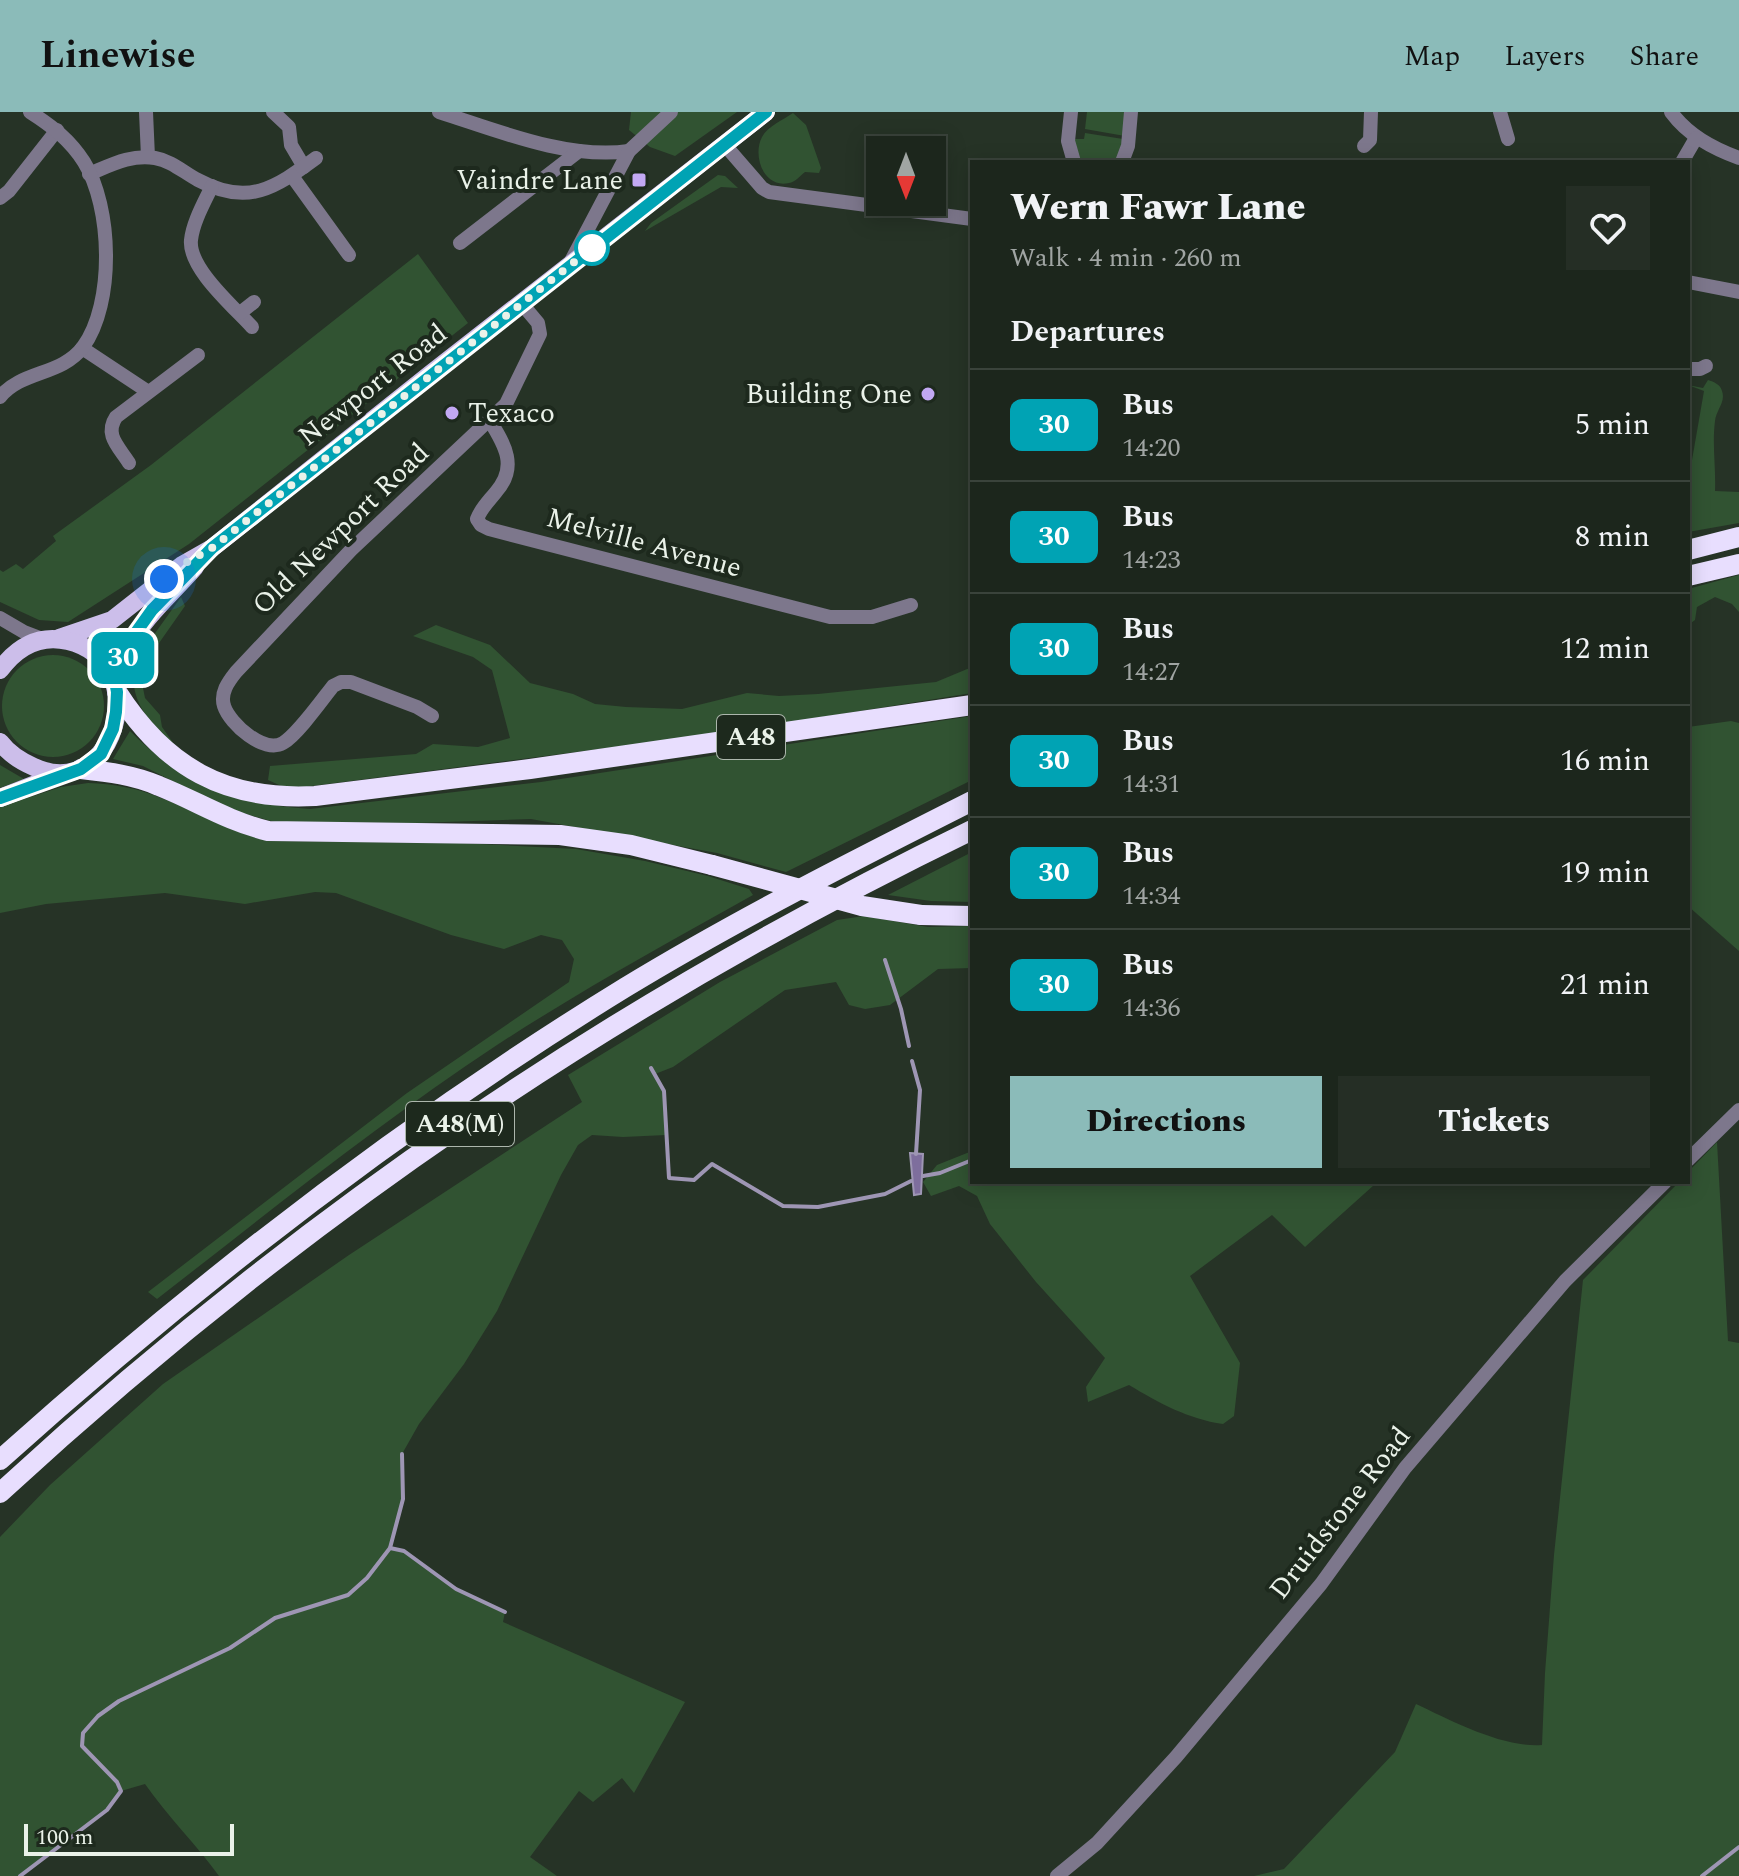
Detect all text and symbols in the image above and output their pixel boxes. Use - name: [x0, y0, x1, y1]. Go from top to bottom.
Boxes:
- text: Linewise: [40, 27, 196, 85]
- text: Map: [1404, 35, 1460, 78]
- text: Layers: [1504, 35, 1586, 78]
- text: Share: [1630, 35, 1699, 78]
- north arrow: [866, 136, 946, 216]
- map controls: [866, 136, 946, 216]
- place label: Vaindre Lane: [456, 159, 623, 202]
- marker: Vaindre Lane: [630, 171, 648, 189]
- text: Wern Fawr Lane: [1010, 179, 1306, 237]
- button: heart: [1566, 186, 1650, 270]
- unlabelled marker: [575, 231, 609, 265]
- text: Walk · 4 min · 260 m: [1010, 238, 1242, 278]
- text: Departures: [1010, 309, 1165, 355]
- street label: Newport Road: [289, 313, 457, 457]
- place label: Building One: [746, 373, 912, 416]
- text: Bus: [1122, 382, 1174, 428]
- marker: Building One: [919, 385, 937, 403]
- place label: Texaco: [468, 392, 555, 435]
- text: 5 min: [1575, 402, 1650, 448]
- text: 30: [1038, 403, 1070, 446]
- marker: Texaco: [443, 404, 461, 422]
- text: 14:20: [1122, 428, 1181, 468]
- street label: Old Newport Road: [242, 433, 440, 625]
- text: Bus: [1122, 494, 1174, 540]
- street label: Melville Avenue: [542, 496, 746, 590]
- text: 8 min: [1575, 514, 1650, 560]
- text: 30: [1038, 515, 1070, 558]
- text: 14:23: [1122, 540, 1181, 580]
- your location: [144, 559, 184, 599]
- text: Bus: [1122, 606, 1174, 652]
- text: 12 min: [1560, 626, 1650, 672]
- text: 30: [1038, 627, 1070, 670]
- line badge: 30: [87, 632, 159, 684]
- text: 30: [107, 636, 139, 679]
- text: 14:27: [1122, 652, 1181, 692]
- road number: A48: [717, 715, 785, 759]
- text: Bus: [1122, 718, 1174, 764]
- text: 16 min: [1560, 738, 1650, 784]
- text: 30: [1038, 739, 1070, 782]
- text: 14:31: [1122, 764, 1181, 804]
- text: Bus: [1122, 830, 1174, 876]
- text: 19 min: [1560, 850, 1650, 896]
- text: 30: [1038, 851, 1070, 894]
- text: 14:34: [1122, 876, 1181, 916]
- text: Bus: [1122, 942, 1174, 988]
- text: 21 min: [1560, 962, 1650, 1008]
- text: 30: [1038, 963, 1070, 1006]
- text: 14:36: [1122, 988, 1181, 1028]
- button: Directions: [1010, 1076, 1322, 1168]
- button: Tickets: [1338, 1076, 1650, 1168]
- road number: A48(M): [406, 1102, 514, 1146]
- street label: Druidstone Road: [1258, 1417, 1422, 1609]
- scale bar: [24, 1820, 234, 1856]
- text: 100 m: [36, 1821, 93, 1854]

